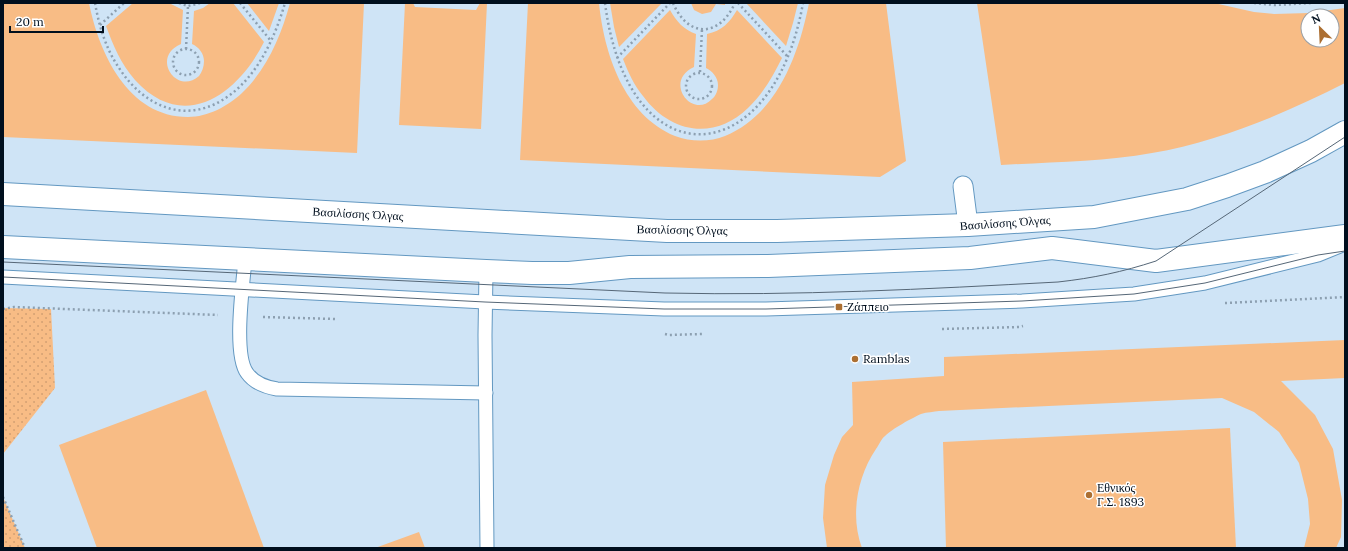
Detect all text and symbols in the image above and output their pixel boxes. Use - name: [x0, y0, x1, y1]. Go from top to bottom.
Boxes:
- scale bar: [10, 8, 103, 34]
- north arrow: [1300, 8, 1340, 48]
- text: N: [1309, 11, 1323, 27]
- text: 20 m: [16, 14, 44, 29]
- street label: Βασιλίσσης Όλγας: [312, 204, 404, 223]
- street label: Βασιλίσσης Όλγας: [959, 212, 1051, 233]
- street label: Βασιλίσσης Όλγας: [636, 221, 728, 238]
- place label: Ζάππειο: [847, 299, 889, 314]
- marker: Ζάππειο: [834, 302, 844, 312]
- place label: Ramblas: [863, 351, 910, 366]
- marker: Ramblas: [850, 354, 860, 364]
- place label: Εθνικός Γ.Σ. 1893: [1097, 480, 1145, 509]
- marker: Εθνικός Γ.Σ. 1893: [1084, 490, 1094, 500]

